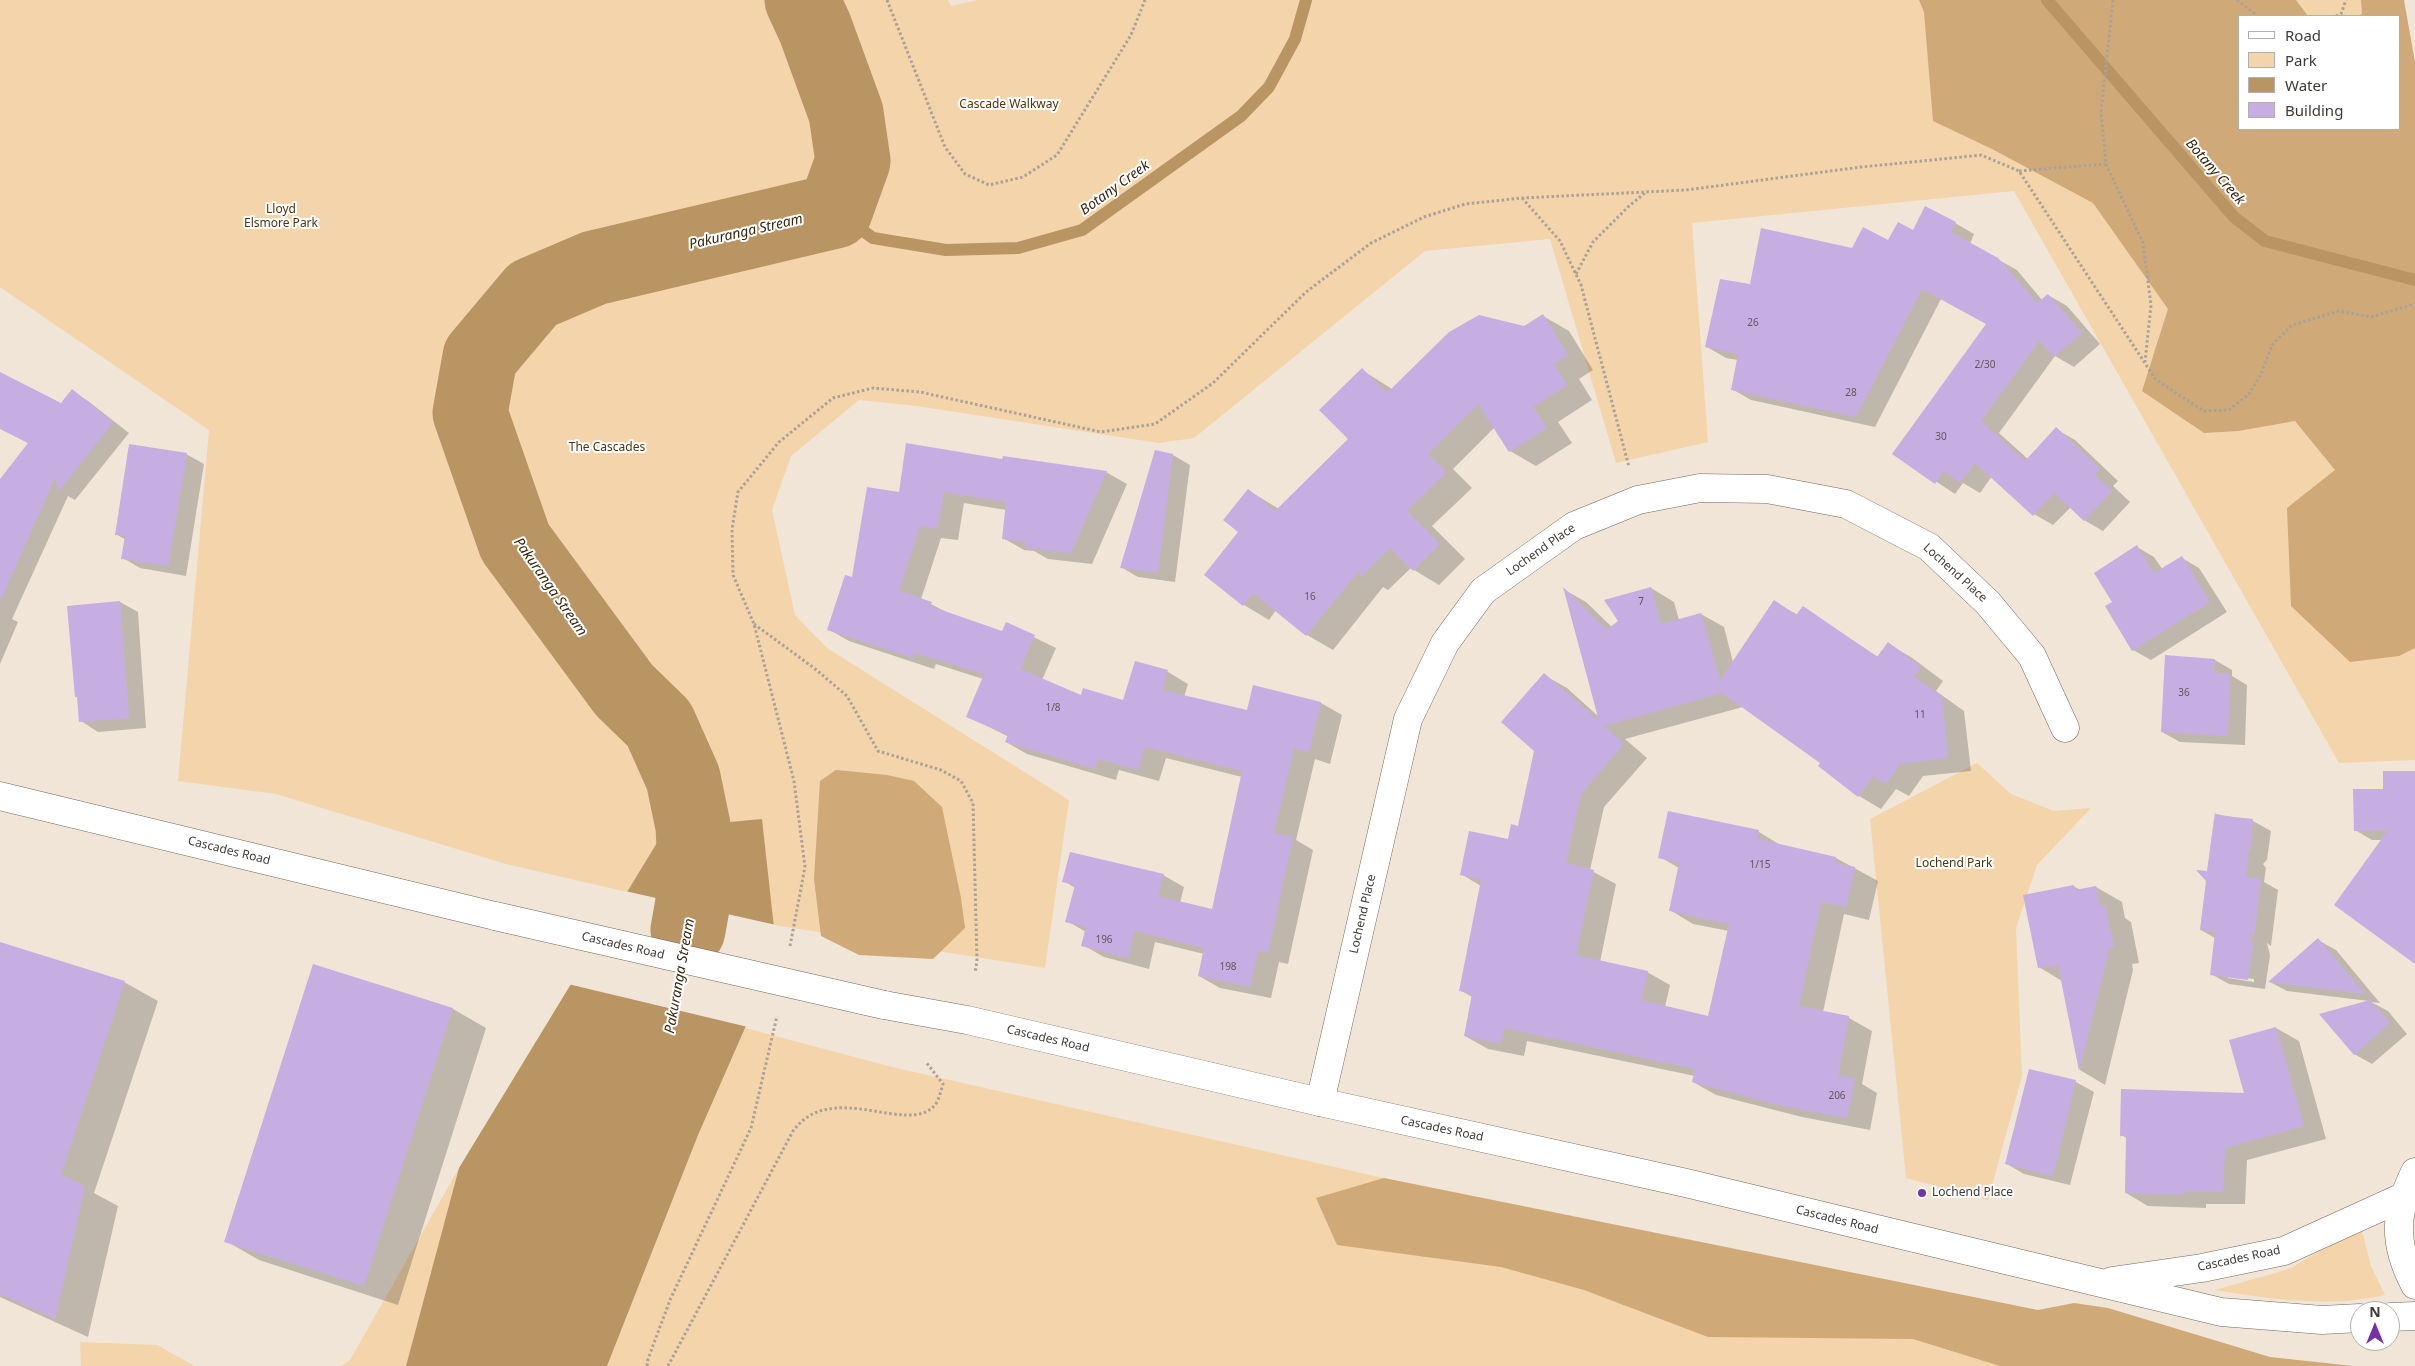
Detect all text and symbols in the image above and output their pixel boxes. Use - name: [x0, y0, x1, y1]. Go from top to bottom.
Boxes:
- legend: [2238, 15, 2400, 130]
- text: Road: [2285, 25, 2321, 45]
- text: Park: [2285, 50, 2317, 70]
- text: Water: [2285, 75, 2327, 95]
- park label: Cascade Walkway: [959, 98, 1059, 112]
- text: Building: [2285, 100, 2343, 120]
- water label: Botany Creek: [2182, 136, 2248, 208]
- water label: Botany Creek: [1077, 157, 1153, 219]
- park label: Lloyd Elsmore Park: [244, 203, 318, 231]
- water label: Pakuranga Stream: [688, 211, 804, 253]
- house number: 26: [1747, 317, 1759, 329]
- house number: 2/30: [1975, 359, 1995, 371]
- house number: 28: [1845, 387, 1857, 399]
- house number: 30: [1935, 431, 1947, 443]
- park label: The Cascades: [569, 441, 645, 455]
- street label: Lochend Place: [1504, 521, 1578, 579]
- water label: Pakuranga Stream: [510, 535, 590, 639]
- street label: Lochend Place: [1920, 541, 1990, 605]
- house number: 16: [1304, 591, 1316, 603]
- house number: 7: [1638, 596, 1644, 608]
- house number: 36: [2178, 687, 2190, 699]
- house number: 1/8: [1045, 702, 1061, 714]
- house number: 11: [1914, 709, 1926, 721]
- street label: Cascades Road: [186, 834, 272, 868]
- park label: Lochend Park: [1916, 857, 1992, 871]
- house number: 1/15: [1750, 859, 1770, 871]
- street label: Lochend Place: [1347, 873, 1379, 955]
- water label: Pakuranga Stream: [662, 917, 698, 1035]
- street label: Cascades Road: [580, 929, 666, 963]
- house number: 196: [1095, 934, 1113, 946]
- house number: 198: [1219, 961, 1237, 973]
- street label: Cascades Road: [1005, 1022, 1091, 1056]
- house number: 206: [1828, 1090, 1846, 1102]
- street label: Cascades Road: [1399, 1113, 1485, 1145]
- place label: Lochend Place: [1932, 1186, 2013, 1200]
- marker: Lochend Place: [1916, 1187, 1928, 1199]
- street label: Cascades Road: [1794, 1203, 1880, 1237]
- street label: Cascades Road: [2196, 1243, 2282, 1275]
- north arrow: [2350, 1301, 2400, 1351]
- text: N: [2369, 1302, 2381, 1321]

